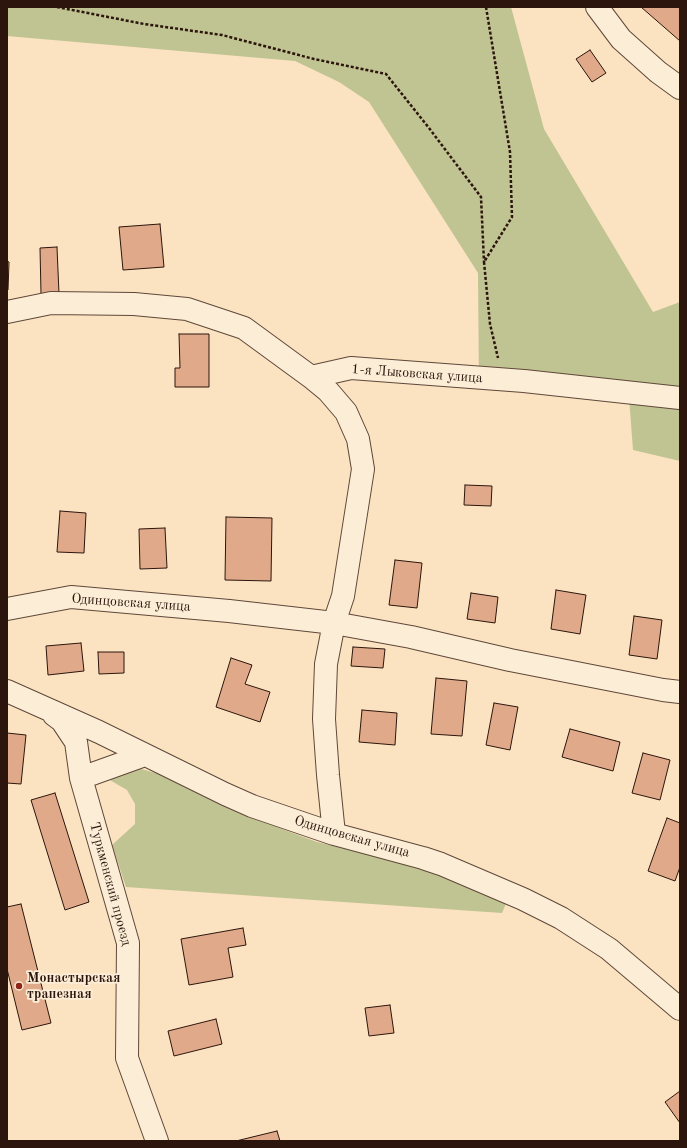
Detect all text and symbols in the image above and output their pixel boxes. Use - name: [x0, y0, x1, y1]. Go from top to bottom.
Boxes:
- street label: 1-я Лыковская улица: [351, 361, 483, 387]
- street label: Одинцовская улица: [71, 590, 191, 616]
- street label: Одинцовская улица: [292, 812, 412, 862]
- street label: Туркменский проезд: [85, 820, 135, 948]
- place label: Монастырская трапезная: [27, 970, 121, 1002]
- marker: Монастырская трапезная: [14, 981, 24, 991]

